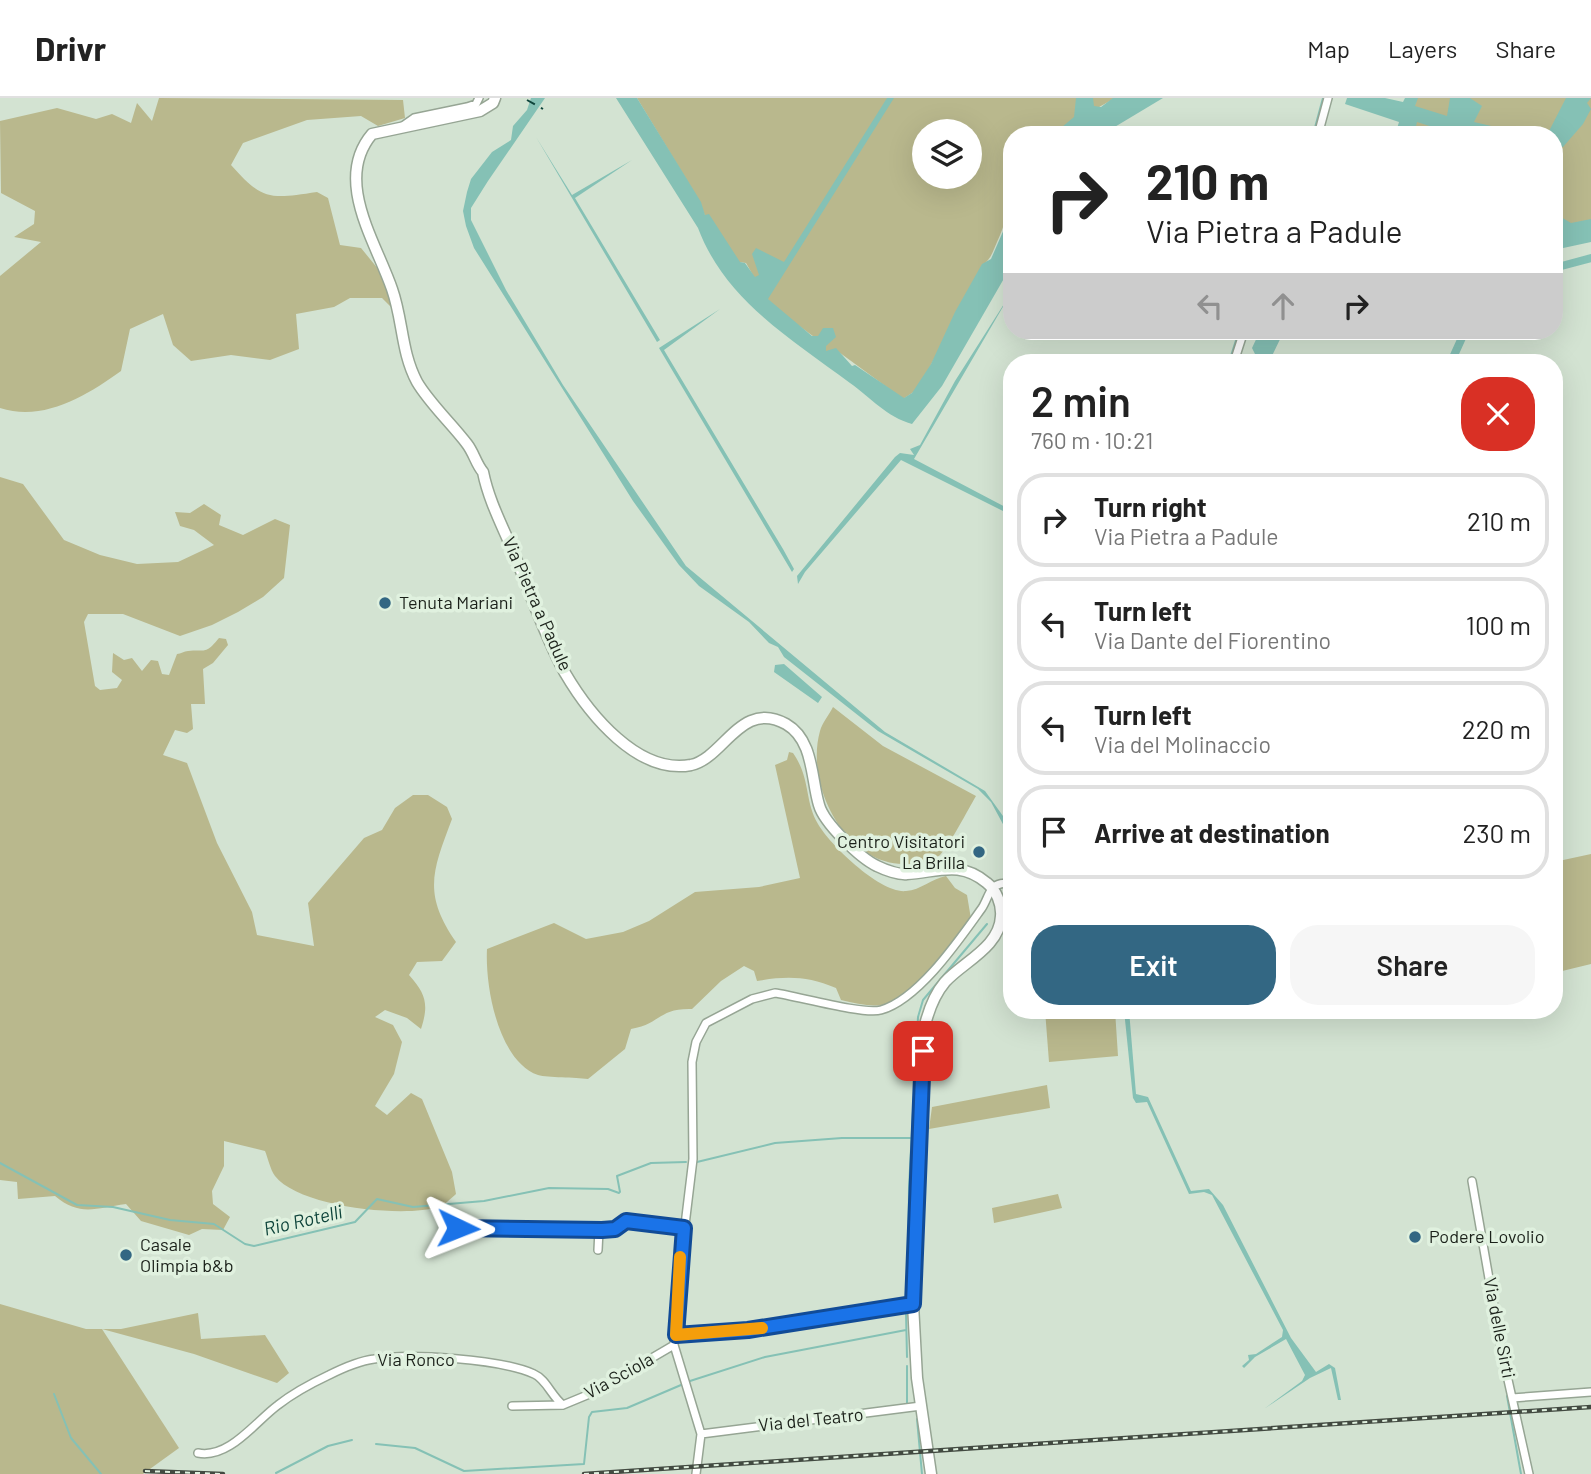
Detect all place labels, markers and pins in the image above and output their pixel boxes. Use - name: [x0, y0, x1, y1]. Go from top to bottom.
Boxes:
- place label: Tenuta Mariani: [399, 591, 513, 613]
- marker: Tenuta Mariani: [377, 595, 393, 611]
- place label: Centro Visitatori La Brilla: [837, 830, 965, 873]
- marker: Centro Visitatori La Brilla: [971, 844, 987, 860]
- pin: [893, 1021, 953, 1081]
- place label: Podere Lovolio: [1429, 1225, 1545, 1247]
- marker: Podere Lovolio: [1407, 1229, 1423, 1245]
- place label: Casale Olimpia b&b: [140, 1233, 234, 1276]
- marker: Casale Olimpia b&b: [118, 1247, 134, 1263]

